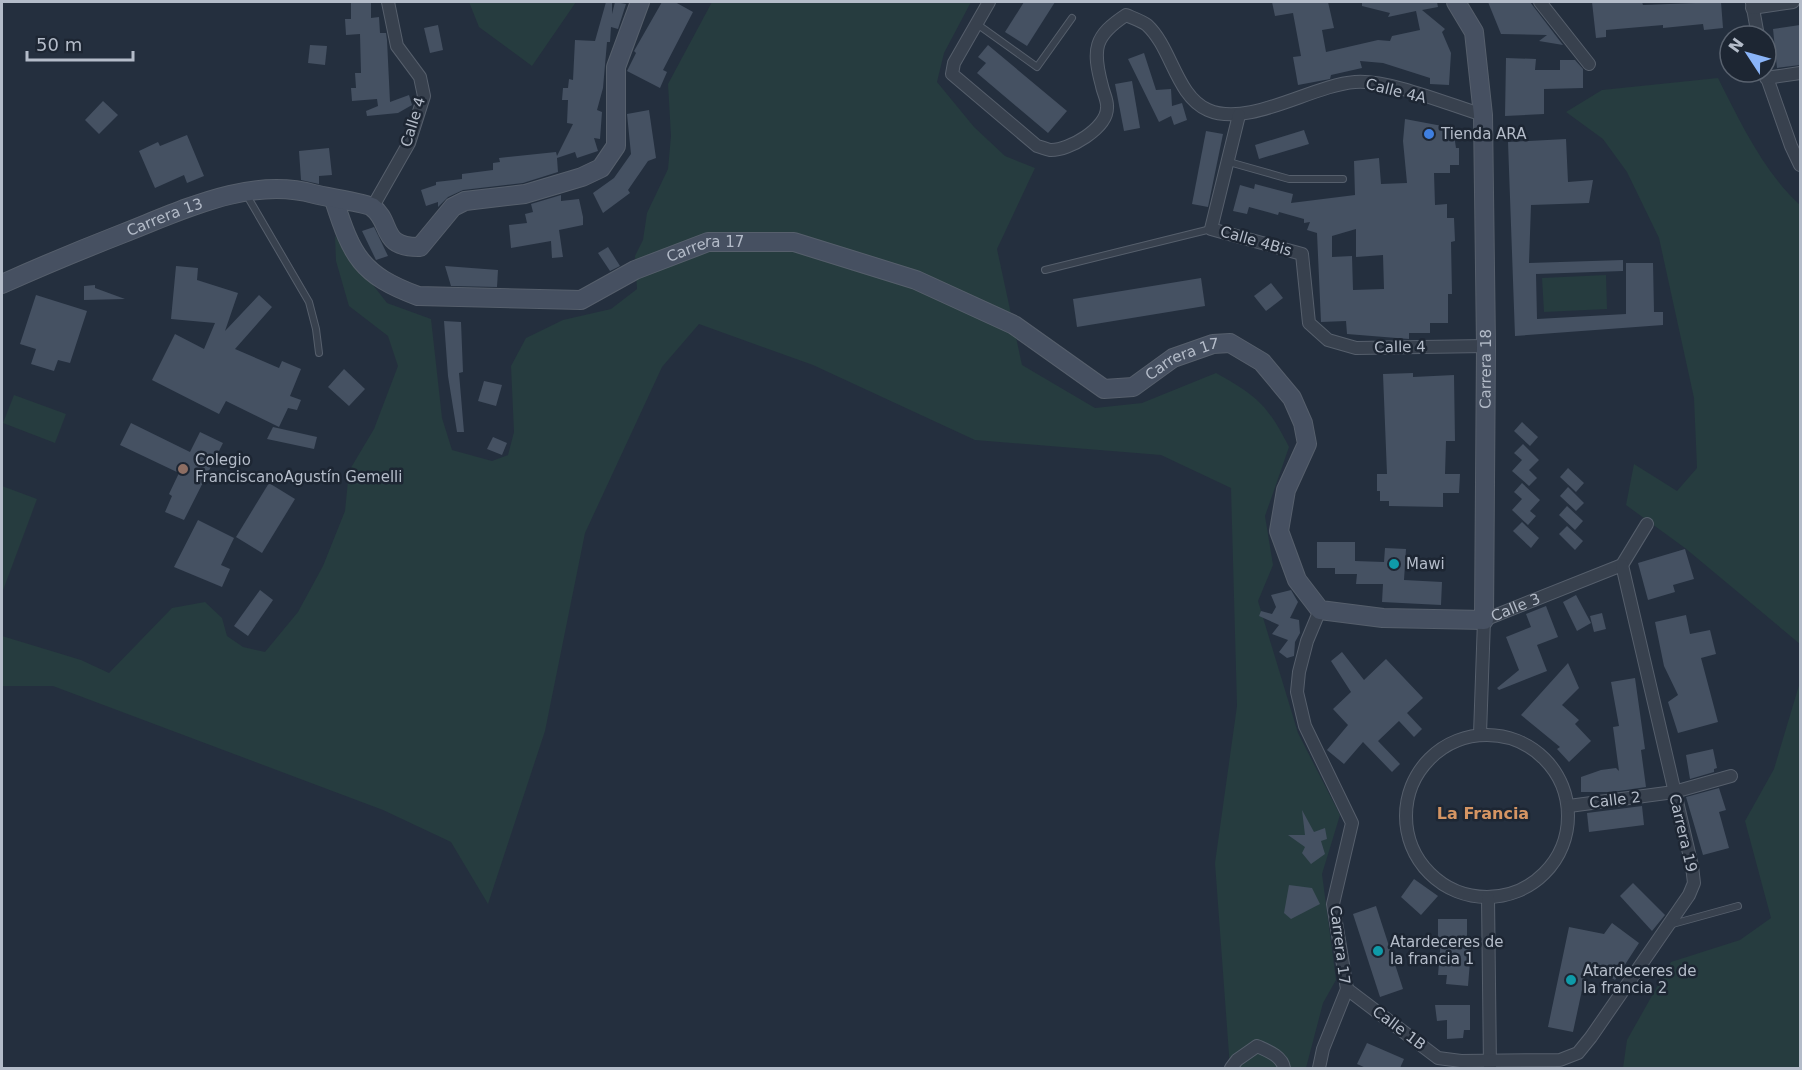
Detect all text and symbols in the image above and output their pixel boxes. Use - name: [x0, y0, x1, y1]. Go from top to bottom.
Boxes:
- scale bar: [27, 24, 134, 62]
- north arrow: [1718, 24, 1778, 84]
- text: 50 m: [36, 34, 82, 55]
- text: N: [1725, 34, 1748, 56]
- street label: Calle 4A: [1364, 75, 1429, 107]
- street label: Calle 4: [397, 95, 429, 149]
- place label: Tienda ARA: [1440, 125, 1527, 143]
- marker: Tienda ARA: [1422, 127, 1436, 141]
- street label: Carrera 13: [124, 194, 205, 240]
- street label: Calle 4Bis: [1218, 222, 1294, 260]
- street label: Carrera 17: [664, 233, 744, 266]
- street label: Carrera 18: [1477, 329, 1495, 409]
- street label: Carrera 17: [1142, 335, 1219, 384]
- street label: Calle 4: [1374, 338, 1426, 356]
- place label: Colegio FranciscanoAgustín Gemelli: [195, 451, 402, 486]
- marker: Colegio FranciscanoAgustín Gemelli: [176, 462, 190, 476]
- place label: Mawi: [1406, 555, 1445, 573]
- marker: Mawi: [1387, 557, 1401, 571]
- street label: Calle 3: [1488, 590, 1543, 625]
- street label: Calle 2: [1588, 788, 1642, 812]
- street label: Carrera 19: [1665, 792, 1701, 874]
- district label: La Francia: [1437, 804, 1529, 823]
- street label: Carrera 17: [1326, 904, 1354, 986]
- place label: Atardeceres de la francia 1: [1390, 933, 1504, 968]
- marker: Atardeceres de la francia 1: [1371, 944, 1385, 958]
- place label: Atardeceres de la francia 2: [1583, 962, 1697, 997]
- marker: Atardeceres de la francia 2: [1564, 973, 1578, 987]
- street label: Calle 1B: [1369, 1002, 1429, 1054]

